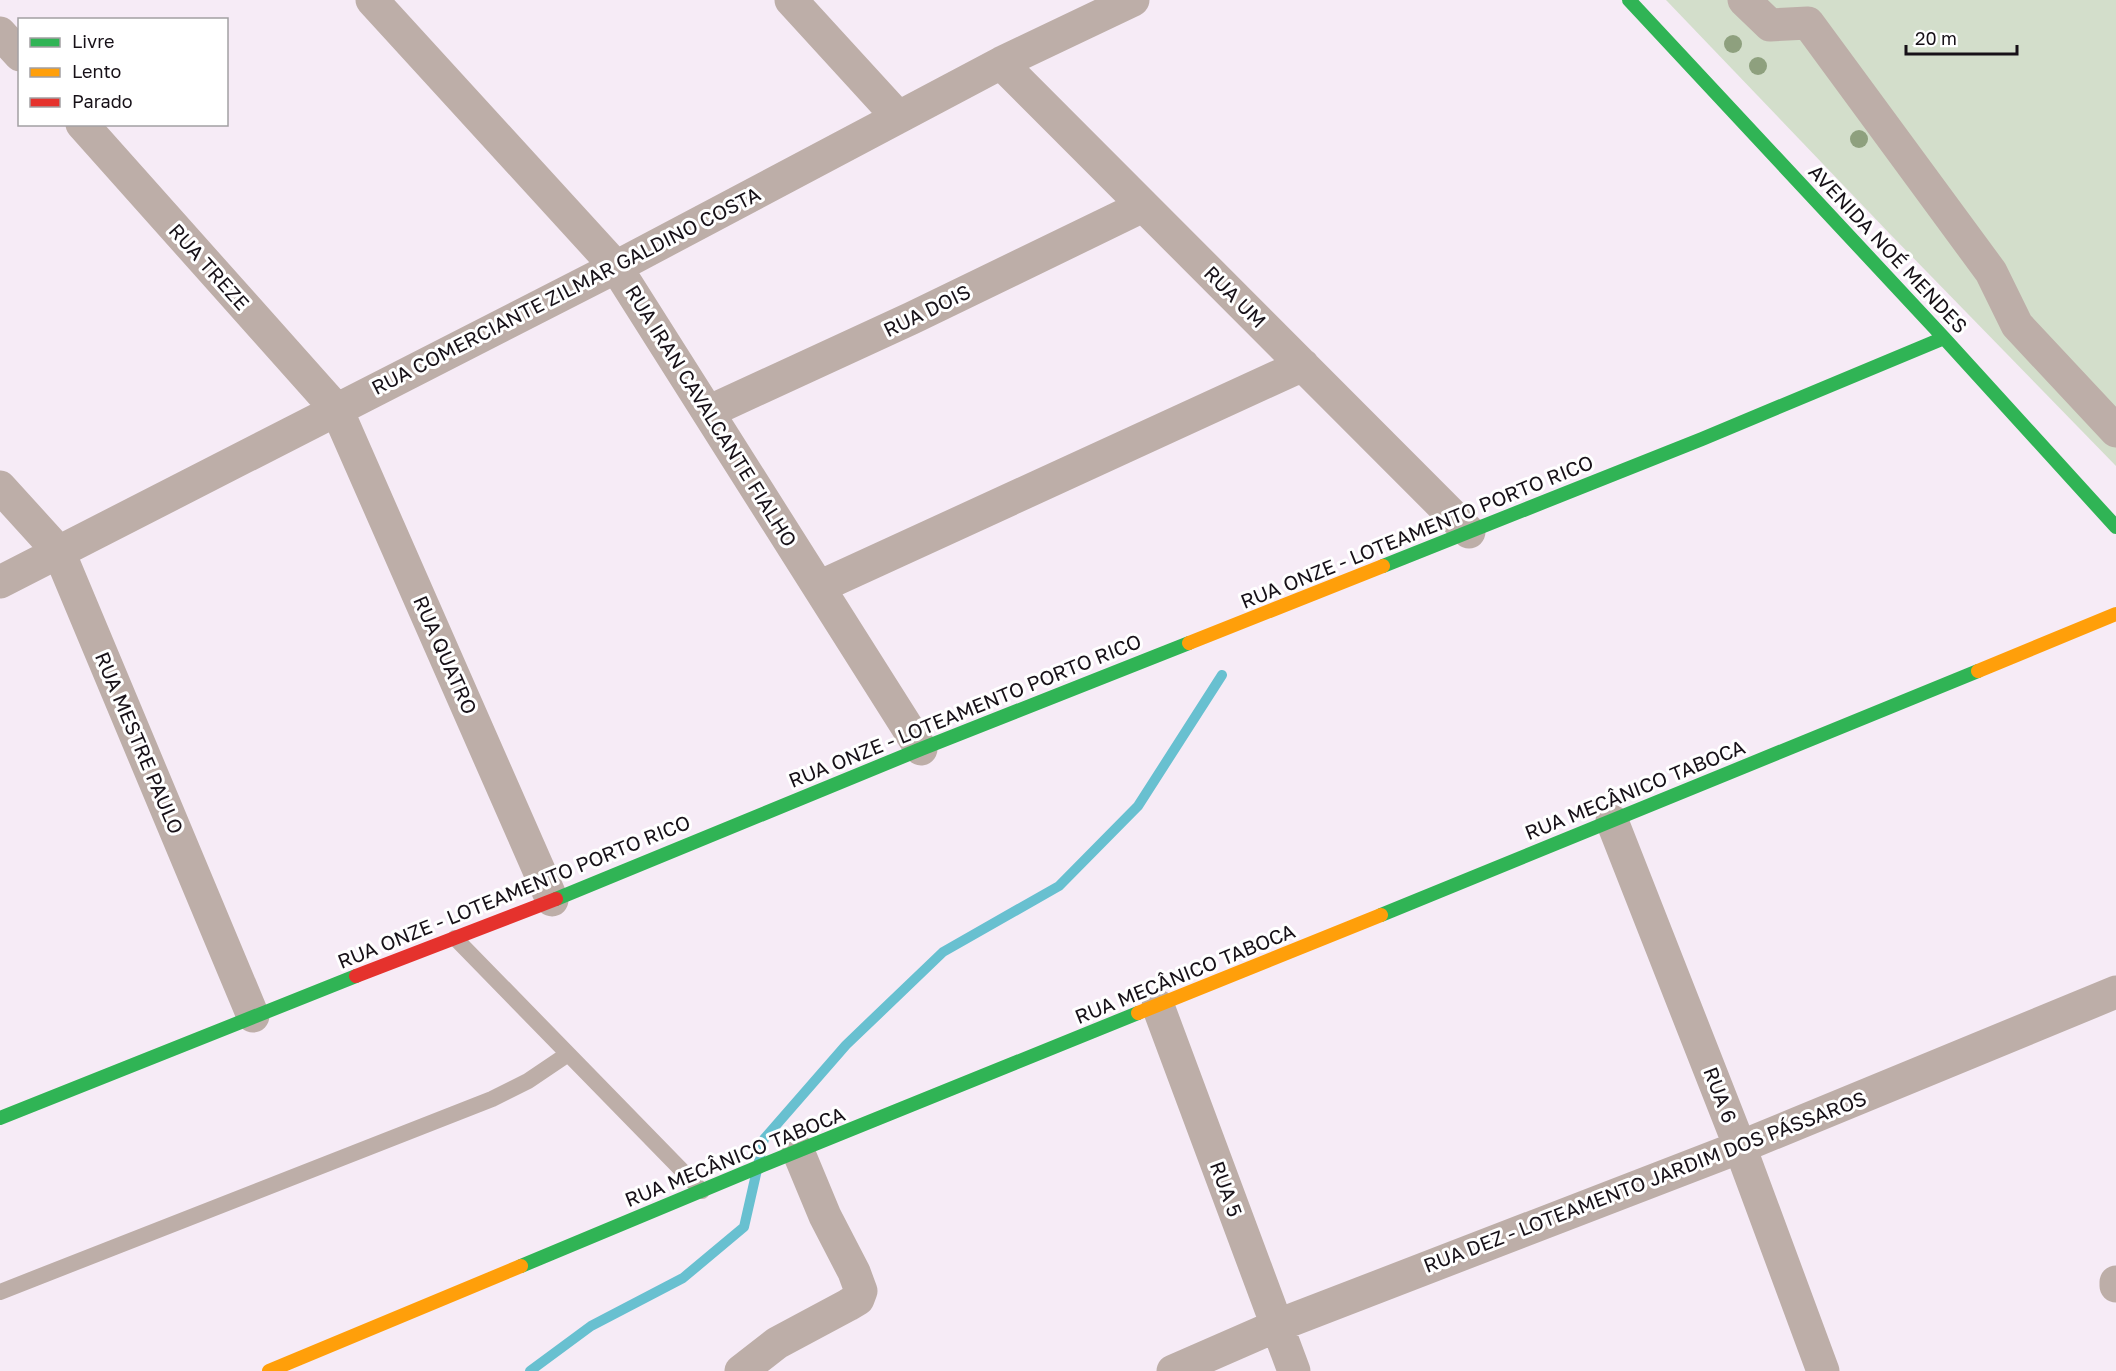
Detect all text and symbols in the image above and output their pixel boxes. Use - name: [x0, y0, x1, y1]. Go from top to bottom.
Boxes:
- legend: [18, 18, 228, 126]
- scale bar: [1906, 18, 2017, 56]
- text: 20 m: [1915, 27, 1957, 49]
- text: Livre: [72, 30, 114, 52]
- text: Lento: [72, 60, 121, 82]
- text: Parado: [72, 90, 133, 112]
- street label: AVENIDA NOÉ MENDES: [1804, 159, 1973, 337]
- street label: RUA COMERCIANTE ZILMAR GALDINO COSTA: [367, 181, 764, 399]
- street label: RUA TREZE: [165, 218, 255, 315]
- street label: RUA UM: [1200, 260, 1272, 332]
- street label: RUA DOIS: [879, 279, 974, 341]
- street label: RUA IRAN CAVALCANTE FIALHO: [621, 280, 803, 551]
- street label: RUA ONZE - LOTEAMENTO PORTO RICO: [1237, 449, 1597, 613]
- street label: RUA QUATRO: [409, 592, 483, 718]
- street label: RUA ONZE - LOTEAMENTO PORTO RICO: [785, 628, 1145, 792]
- street label: RUA MESTRE PAULO: [91, 648, 189, 837]
- street label: RUA MECÂNICO TABOCA: [1521, 734, 1748, 844]
- street label: RUA ONZE - LOTEAMENTO PORTO RICO: [334, 809, 694, 973]
- street label: RUA MECÂNICO TABOCA: [1071, 918, 1298, 1028]
- street label: RUA 6: [1699, 1063, 1743, 1126]
- street label: RUA DEZ - LOTEAMENTO JARDIM DOS PÁSSAROS: [1420, 1085, 1869, 1277]
- street label: RUA MECÂNICO TABOCA: [621, 1101, 848, 1211]
- street label: RUA 5: [1206, 1158, 1248, 1220]

